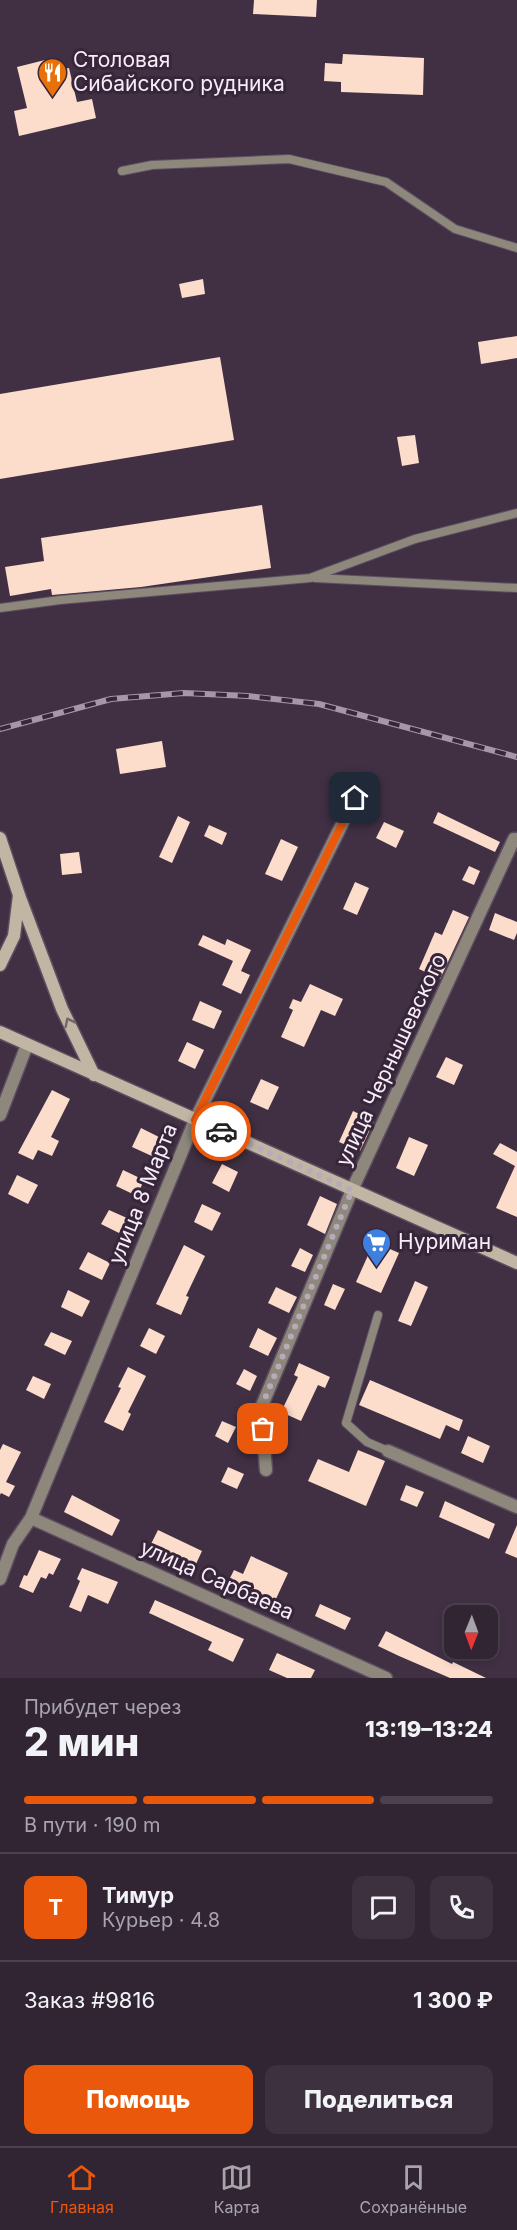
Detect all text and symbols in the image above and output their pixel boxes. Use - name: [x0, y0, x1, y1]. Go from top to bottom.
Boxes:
- place label: Столовая Сибайского рудника: [73, 47, 285, 96]
- restaurant icon: Столовая Сибайского рудника: [36, 56, 68, 98]
- pin: [329, 772, 380, 823]
- icon: home: [338, 781, 371, 814]
- street label: улица Чернышевского: [330, 950, 451, 1170]
- one-way arrow: [64, 1018, 76, 1029]
- courier: [191, 1101, 251, 1161]
- icon: car: [205, 1115, 238, 1148]
- street label: улица 8 Марта: [103, 1120, 182, 1268]
- supermarket icon: Нуриман: [361, 1226, 393, 1268]
- place label: Нуриман: [398, 1229, 491, 1254]
- pin: [237, 1403, 288, 1454]
- icon: bag: [246, 1412, 279, 1445]
- street label: улица Сарбаева: [136, 1534, 298, 1625]
- north arrow: [444, 1605, 498, 1659]
- map controls: [444, 1605, 498, 1659]
- text: Прибудет через: [24, 1695, 181, 1719]
- text: 13:19–13:24: [365, 1716, 493, 1742]
- text: 2 мин: [24, 1718, 139, 1765]
- text: В пути · 190 m: [24, 1813, 160, 1837]
- button: chat: [352, 1876, 415, 1939]
- button: phone: [430, 1876, 493, 1939]
- text: Тимур: [102, 1882, 174, 1908]
- text: Т: [48, 1894, 63, 1920]
- text: Курьер · 4.8: [102, 1908, 220, 1932]
- text: Заказ #9816: [24, 1987, 155, 2013]
- text: 1 300 ₽: [413, 1987, 493, 2013]
- button: Помощь: [24, 2065, 253, 2134]
- button: Поделиться: [265, 2065, 493, 2134]
- tab: Главная: [50, 2161, 114, 2217]
- tab: Карта: [214, 2161, 260, 2217]
- tab: Сохранённые: [360, 2161, 467, 2217]

